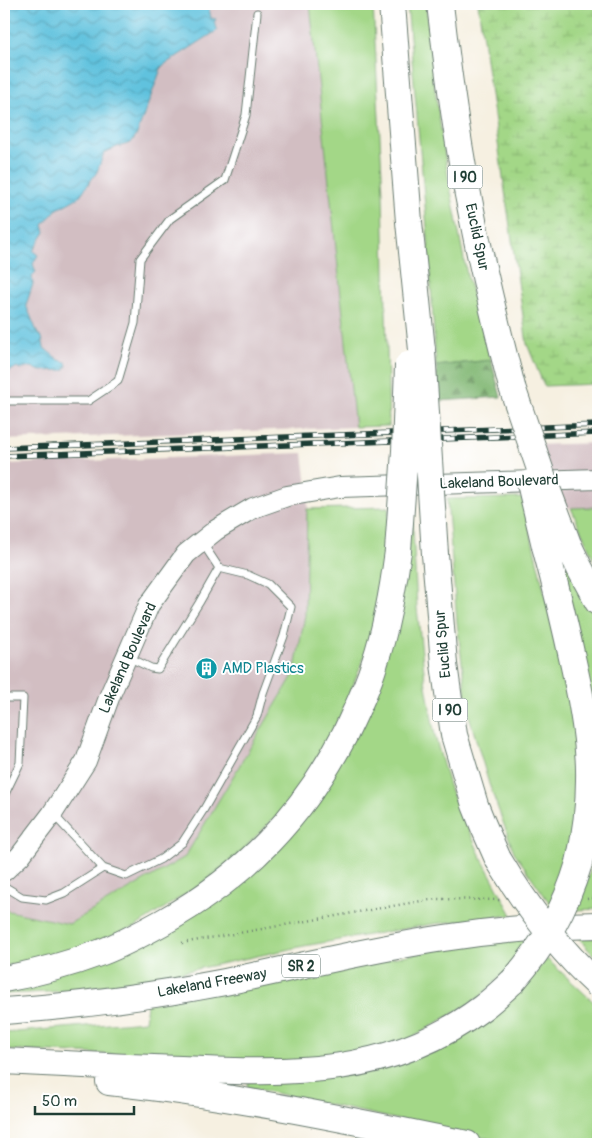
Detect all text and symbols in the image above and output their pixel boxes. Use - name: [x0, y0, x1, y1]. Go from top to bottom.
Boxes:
- road number: I 90: [448, 166, 482, 188]
- street label: Euclid Spur: [461, 202, 494, 273]
- street label: Lakeland Boulevard: [439, 470, 559, 494]
- street label: Lakeland Boulevard: [95, 600, 161, 716]
- street label: Euclid Spur: [430, 608, 455, 679]
- building icon: AMD Plastics: [194, 656, 218, 680]
- place label: AMD Plastics: [222, 659, 304, 678]
- road number: I 90: [432, 698, 468, 722]
- road number: SR 2: [282, 954, 320, 978]
- street label: Lakeland Freeway: [156, 964, 269, 1002]
- scale bar: [35, 1083, 134, 1115]
- text: 50 m: [42, 1092, 77, 1111]

